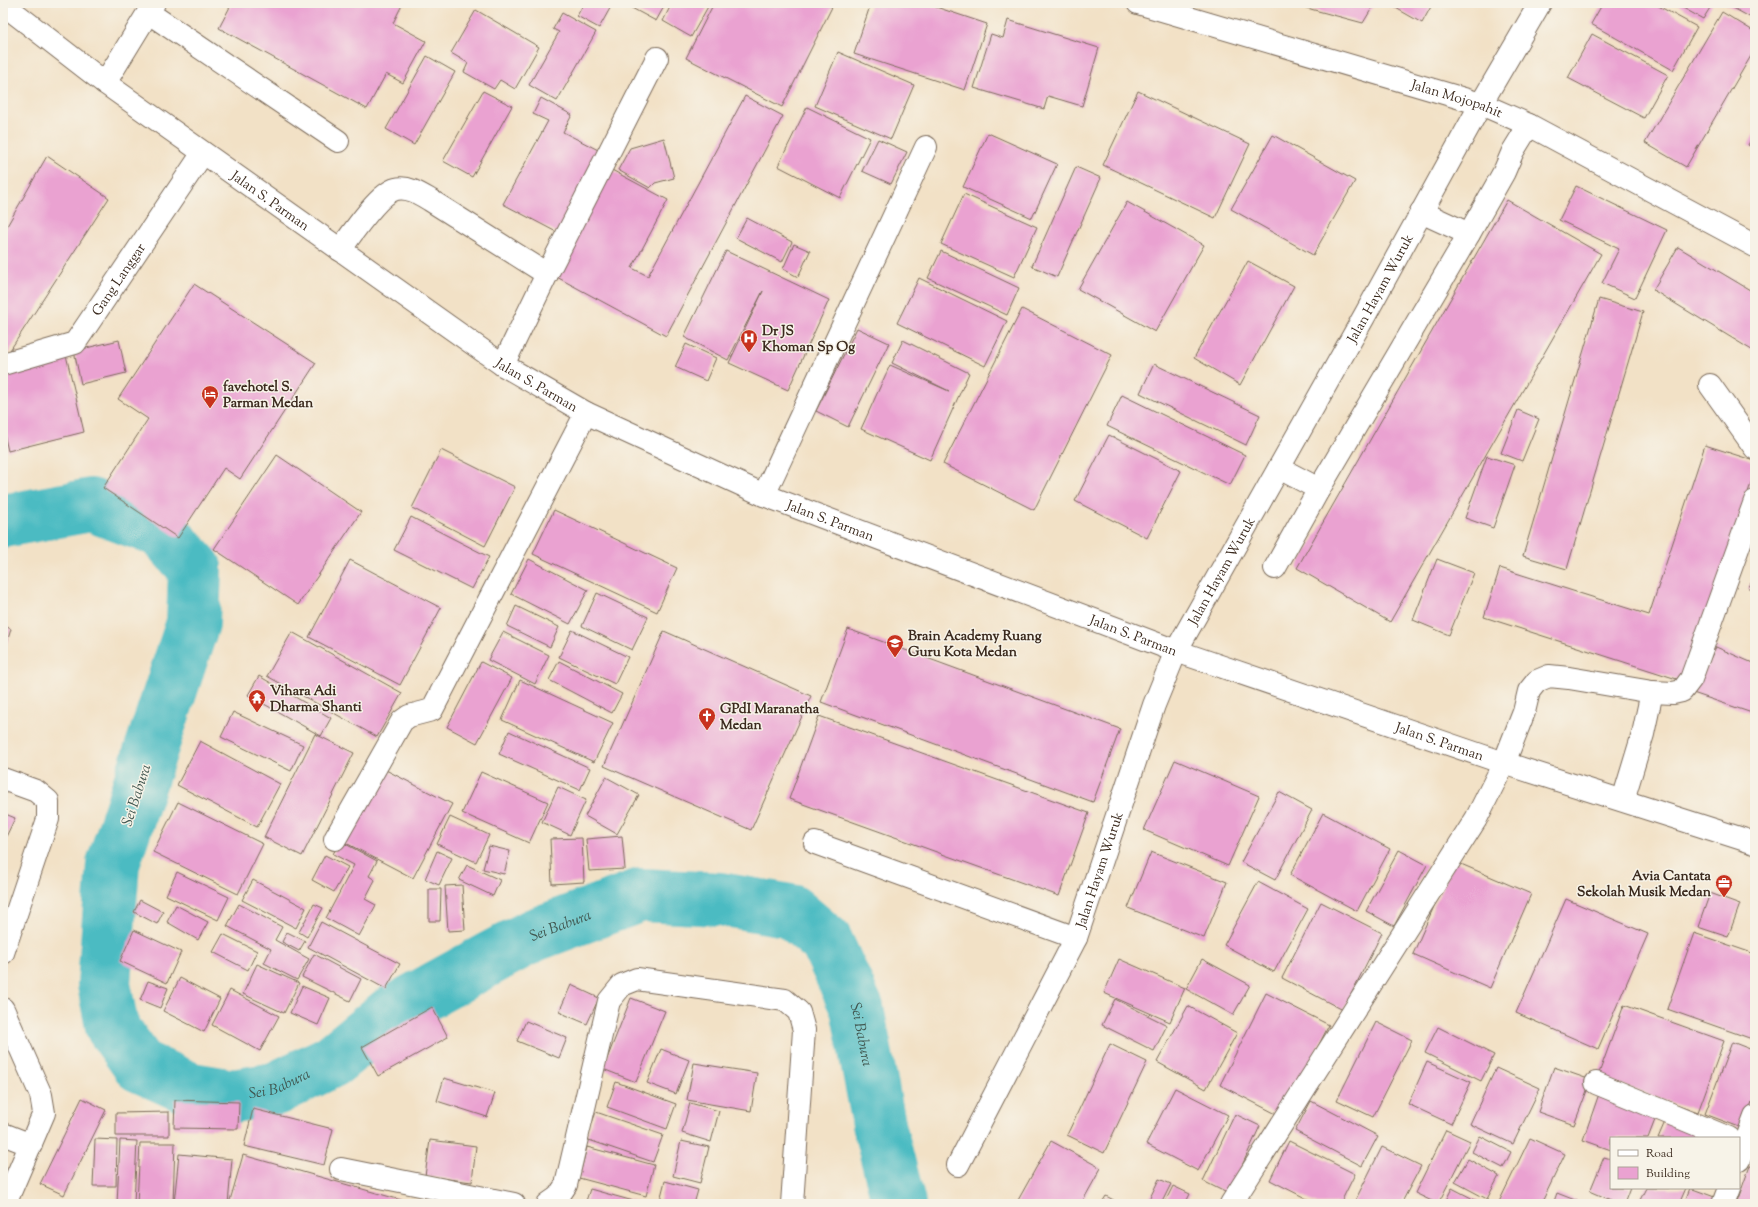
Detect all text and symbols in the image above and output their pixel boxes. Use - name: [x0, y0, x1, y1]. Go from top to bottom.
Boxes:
- street label: Jalan Mojopahit: [1408, 76, 1505, 124]
- street label: Jalan S. Parman: [225, 167, 313, 237]
- street label: Jalan Hayam Wuruk: [1343, 231, 1420, 348]
- street label: Gang Langgar: [88, 239, 152, 321]
- place label: Dr JS Khoman Sp Og: [762, 322, 855, 358]
- hospital icon: Dr JS Khoman Sp Og: [739, 328, 759, 353]
- street label: Jalan S. Parman: [490, 354, 581, 418]
- place label: favehotel S. Parman Medan: [223, 378, 314, 414]
- hotel icon: favehotel S. Parman Medan: [200, 384, 220, 409]
- street label: Jalan S. Parman: [782, 496, 877, 548]
- street label: Jalan Hayam Wuruk: [1184, 514, 1262, 630]
- street label: Jalan S. Parman: [1085, 611, 1180, 663]
- place label: Brain Academy Ruang Guru Kota Medan: [908, 627, 1042, 663]
- school or university icon: Brain Academy Ruang Guru Kota Medan: [885, 633, 905, 658]
- place label: Vihara Adi Dharma Shanti: [270, 682, 362, 718]
- temple icon: Vihara Adi Dharma Shanti: [247, 688, 267, 713]
- place label: GPdI Maranatha Medan: [720, 700, 820, 736]
- church icon: GPdI Maranatha Medan: [697, 706, 717, 731]
- street label: Jalan S. Parman: [1391, 718, 1486, 767]
- water label: Sei Babura: [118, 761, 157, 829]
- street label: Jalan Hayam Wuruk: [1072, 809, 1130, 932]
- place label: Avia Cantata Sekolah Musik Medan: [1577, 867, 1712, 903]
- office icon: Avia Cantata Sekolah Musik Medan: [1714, 873, 1734, 898]
- water label: Sei Babura: [526, 905, 595, 948]
- water label: Sei Babura: [844, 999, 877, 1068]
- water label: Sei Babura: [247, 1064, 314, 1105]
- legend: [1610, 1137, 1740, 1189]
- text: Road: [1646, 1145, 1673, 1163]
- text: Building: [1646, 1165, 1690, 1183]

